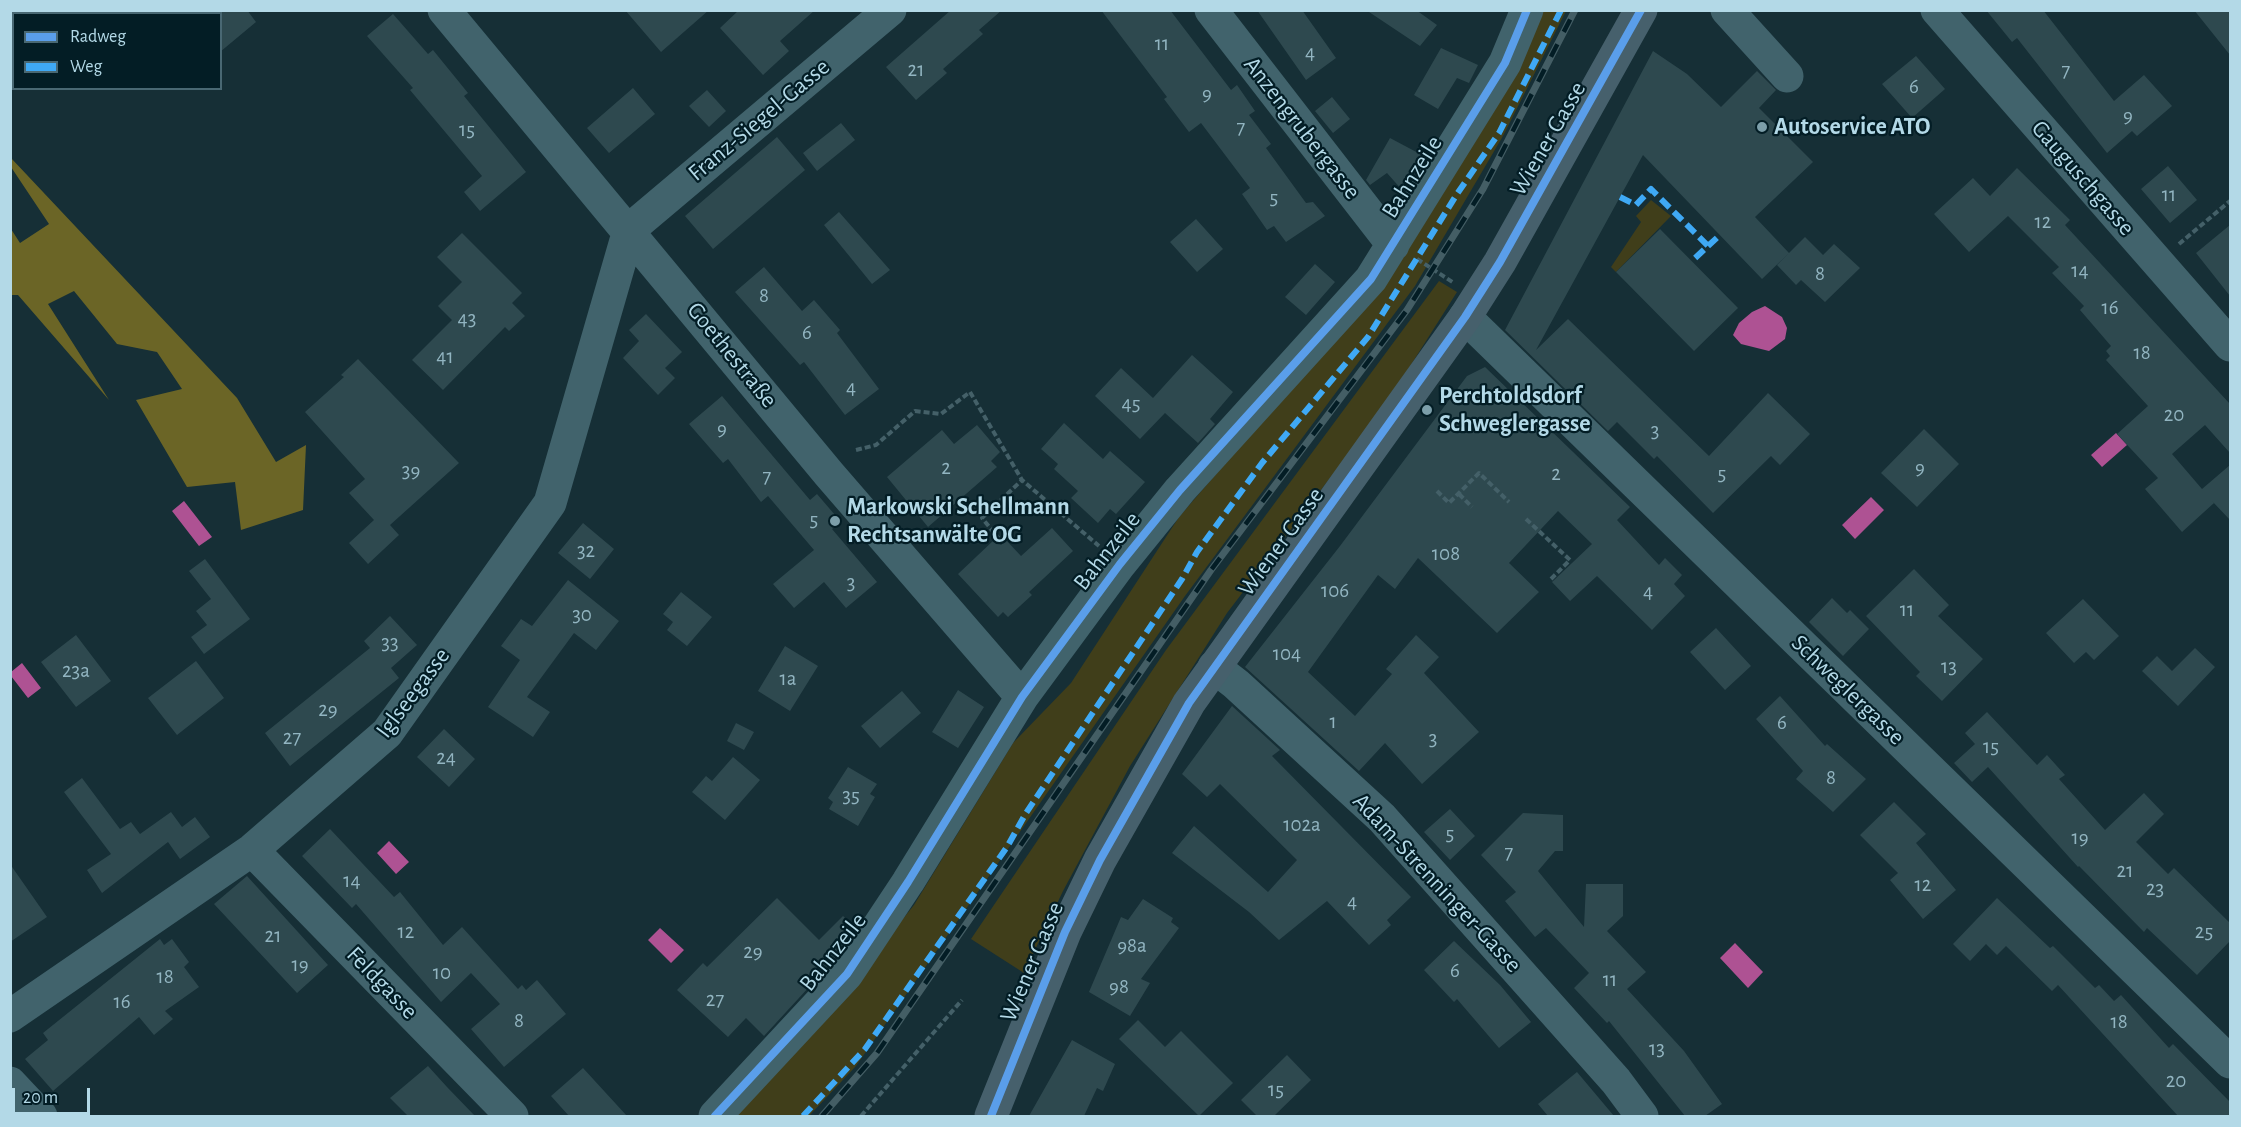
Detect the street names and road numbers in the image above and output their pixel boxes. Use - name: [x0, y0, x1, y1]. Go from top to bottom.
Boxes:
- street label: Anzengrubergasse: [1237, 51, 1367, 205]
- street label: Franz-Siegel-Gasse: [682, 53, 836, 187]
- street label: Wiener Gasse: [1504, 77, 1592, 201]
- street label: Gauguschgasse: [2025, 114, 2141, 242]
- street label: Bahnzeile: [1375, 130, 1449, 224]
- street label: Goethestraße: [681, 296, 783, 414]
- street label: Wiener Gasse: [1232, 482, 1330, 602]
- street label: Bahnzeile: [1067, 506, 1147, 596]
- street label: Schweglergasse: [1785, 629, 1911, 751]
- street label: Iglseegasse: [370, 642, 456, 744]
- street label: Adam-Strenninger-Gasse: [1346, 787, 1528, 979]
- street label: Wiener Gasse: [994, 898, 1070, 1026]
- street label: Bahnzeile: [793, 907, 873, 997]
- street label: Feldgasse: [340, 941, 424, 1025]

